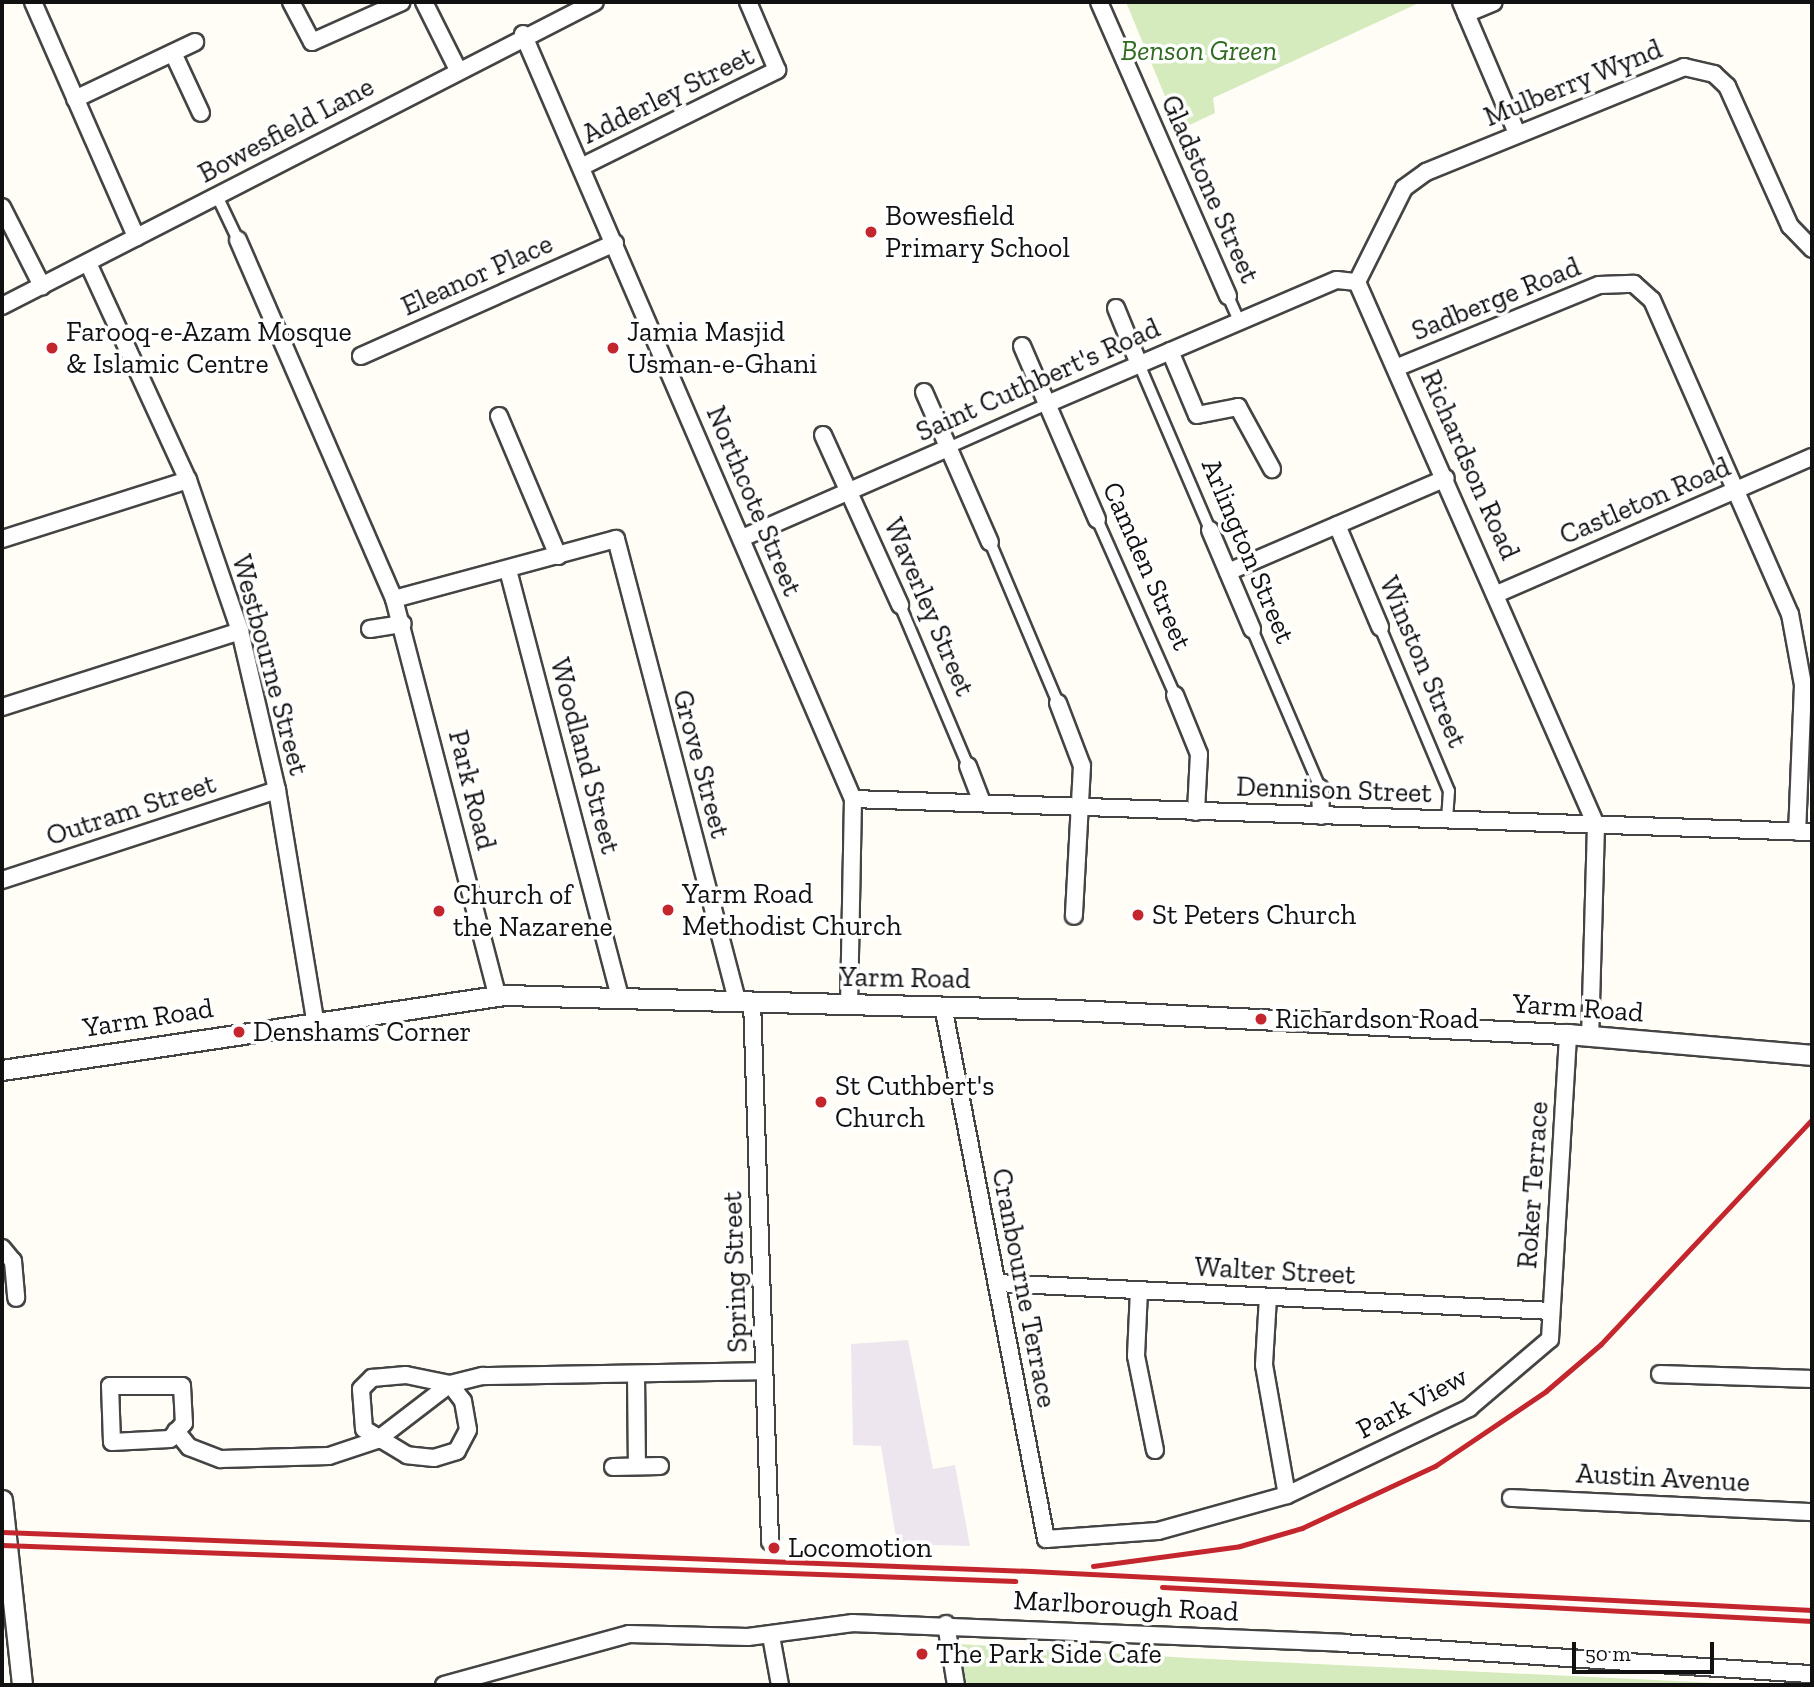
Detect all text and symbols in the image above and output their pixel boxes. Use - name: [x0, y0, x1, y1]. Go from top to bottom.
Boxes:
- street label: Mulberry Wynd: [1478, 32, 1668, 134]
- park label: Benson Green: [1121, 34, 1277, 68]
- street label: Adderley Street: [576, 39, 760, 151]
- street label: Bowesfield Lane: [193, 70, 379, 190]
- street label: Gladstone Street: [1154, 90, 1266, 288]
- place label: Bowesfield Primary School: [885, 199, 1070, 265]
- marker: Bowesfield Primary School: [863, 224, 879, 240]
- street label: Eleanor Place: [396, 227, 558, 323]
- street label: Sadberge Road: [1407, 250, 1585, 348]
- street label: Saint Cuthbert's Road: [911, 311, 1165, 449]
- place label: Farooq-e-Azam Mosque & Islamic Centre: [66, 315, 352, 381]
- place label: Jamia Masjid Usman-e-Ghani: [627, 315, 817, 381]
- marker: Farooq-e-Azam Mosque & Islamic Centre: [44, 340, 60, 356]
- marker: Jamia Masjid Usman-e-Ghani: [605, 340, 621, 356]
- street label: Richardson Road: [1413, 365, 1527, 565]
- street label: Northcote Street: [699, 401, 809, 601]
- street label: Castleton Road: [1555, 450, 1735, 552]
- street label: Arlington Street: [1194, 454, 1302, 648]
- street label: Camden Street: [1095, 477, 1199, 655]
- street label: Waverley Street: [876, 513, 982, 701]
- street label: Westbourne Street: [224, 551, 316, 779]
- street label: Winston Street: [1372, 571, 1474, 753]
- street label: Woodland Street: [543, 654, 627, 858]
- street label: Grove Street: [665, 686, 737, 842]
- street label: Park Road: [441, 727, 503, 853]
- street label: Outram Street: [42, 767, 220, 853]
- street label: Dennison Street: [1236, 770, 1432, 810]
- place label: Yarm Road Methodist Church: [682, 877, 902, 943]
- place label: Church of the Nazarene: [453, 878, 613, 944]
- place label: St Peters Church: [1152, 898, 1356, 932]
- marker: Yarm Road Methodist Church: [660, 902, 676, 918]
- marker: Church of the Nazarene: [431, 903, 447, 919]
- marker: St Peters Church: [1130, 907, 1146, 923]
- street label: Yarm Road: [839, 960, 971, 996]
- street label: Yarm Road: [1511, 987, 1645, 1029]
- street label: Yarm Road: [81, 991, 215, 1045]
- place label: Richardson Road: [1275, 1002, 1479, 1036]
- marker: Richardson Road: [1253, 1011, 1269, 1027]
- place label: Denshams Corner: [253, 1015, 471, 1049]
- marker: Denshams Corner: [231, 1024, 247, 1040]
- place label: St Cuthbert's Church: [835, 1069, 994, 1135]
- marker: St Cuthbert's Church: [813, 1094, 829, 1110]
- street label: Roker Terrace: [1510, 1100, 1556, 1270]
- street label: Cranbourne Terrace: [984, 1165, 1064, 1411]
- street label: Spring Street: [715, 1191, 755, 1353]
- street label: Walter Street: [1194, 1250, 1356, 1292]
- street label: Park View: [1350, 1360, 1474, 1446]
- street label: Austin Avenue: [1575, 1457, 1751, 1499]
- place label: Locomotion: [788, 1531, 932, 1565]
- marker: Locomotion: [766, 1540, 782, 1556]
- street label: Marlborough Road: [1012, 1583, 1240, 1629]
- scale bar: [1576, 1628, 1718, 1672]
- place label: The Park Side Cafe: [936, 1637, 1162, 1671]
- text: 50 m: [1585, 1641, 1631, 1666]
- marker: The Park Side Cafe: [914, 1646, 930, 1662]

